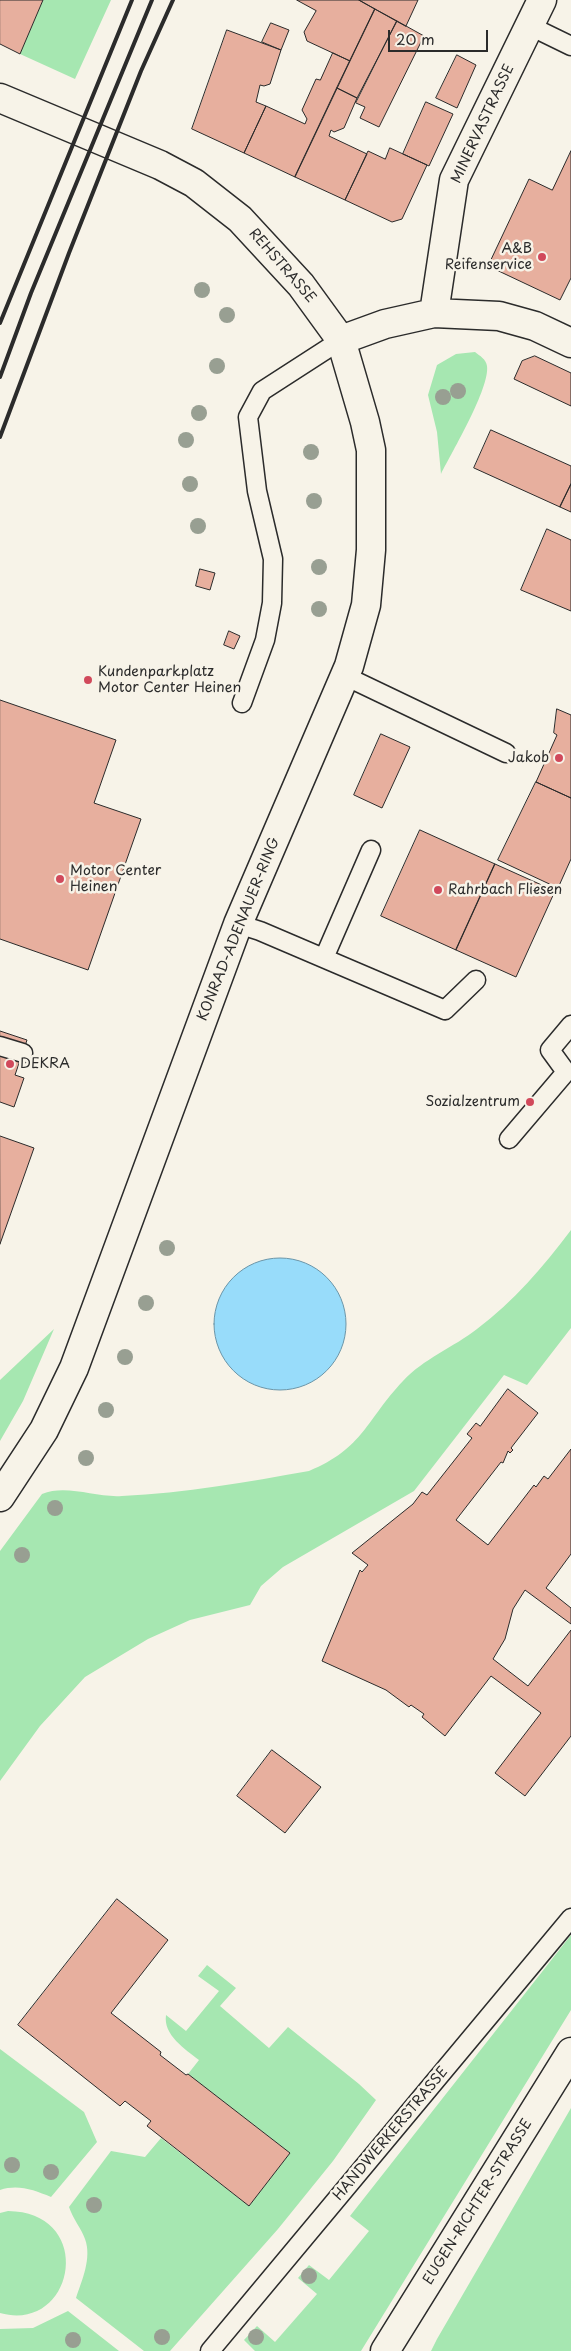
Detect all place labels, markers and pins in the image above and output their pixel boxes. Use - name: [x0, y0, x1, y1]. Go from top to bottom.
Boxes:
- place label: A&B Reifenservice: [445, 241, 532, 274]
- marker: A&B Reifenservice: [536, 251, 548, 263]
- place label: Kundenparkplatz Motor Center Heinen: [98, 664, 241, 696]
- marker: Kundenparkplatz Motor Center Heinen: [82, 674, 94, 686]
- place label: Jakob: [508, 750, 549, 766]
- marker: Jakob: [553, 752, 565, 764]
- place label: Motor Center Heinen: [70, 863, 161, 896]
- marker: Motor Center Heinen: [54, 873, 66, 885]
- place label: Rahrbach Fliesen: [448, 882, 562, 898]
- marker: Rahrbach Fliesen: [432, 884, 444, 896]
- place label: DEKRA: [20, 1056, 70, 1072]
- marker: DEKRA: [4, 1058, 16, 1070]
- place label: Sozialzentrum: [425, 1094, 520, 1110]
- marker: Sozialzentrum: [524, 1096, 536, 1108]

